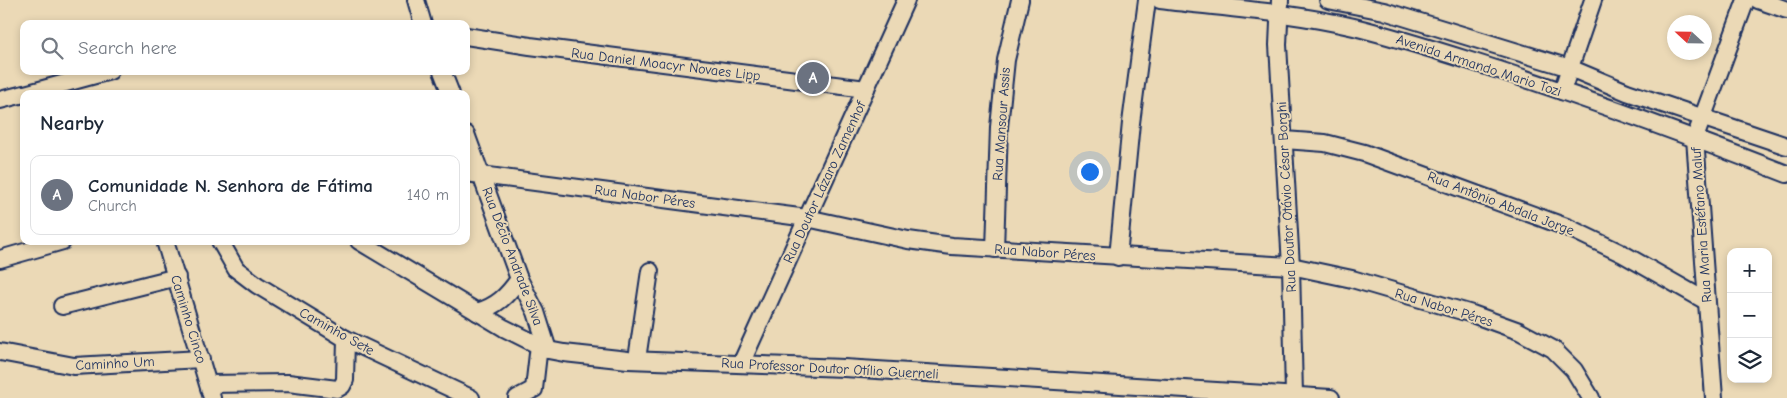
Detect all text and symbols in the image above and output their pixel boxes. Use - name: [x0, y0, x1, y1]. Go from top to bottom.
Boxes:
- north arrow: [1667, 15, 1712, 60]
- search box: [20, 20, 470, 75]
- street label: Avenida Armando Mario Tozi: [1394, 31, 1564, 100]
- icon: search: [38, 34, 66, 62]
- text: Search here: [78, 37, 177, 59]
- street label: Rua Daniel Moacyr Novaes Lipp: [570, 44, 762, 85]
- pin: A: [797, 59, 829, 97]
- street label: Rua Mansour Assis: [989, 67, 1014, 181]
- street label: Rua Doutor Lázaro Zamenhof: [779, 97, 870, 266]
- street label: Rua Doutor Otávio César Borghi: [1273, 101, 1300, 293]
- text: Nearby: [40, 111, 104, 135]
- street label: Rua Maria Estéfano Maluf: [1688, 146, 1715, 303]
- your location: [1077, 159, 1103, 185]
- street label: Rua Antônio Abdala Jorge: [1425, 168, 1577, 239]
- text: Comunidade N. Senhora de Fátima: [88, 175, 373, 197]
- street label: Rua Nabor Péres: [594, 181, 696, 212]
- street label: Rua Décio Andrade Silva: [478, 185, 547, 328]
- text: A: [53, 186, 61, 204]
- text: 140 m: [407, 186, 449, 204]
- text: Church: [88, 197, 137, 215]
- street label: Rua Nabor Péres: [994, 240, 1096, 265]
- map controls: [1727, 248, 1772, 383]
- button: +: [1727, 248, 1772, 293]
- street label: Caminho Cinco: [167, 273, 210, 365]
- street label: Rua Nabor Péres: [1393, 285, 1495, 330]
- button: −: [1727, 293, 1772, 338]
- street label: Caminho Sete: [296, 304, 377, 359]
- button: layers: [1727, 338, 1772, 383]
- street label: Caminho Um: [75, 353, 155, 374]
- street label: Rua Professor Doutor Otílio Guerneli: [721, 354, 939, 383]

